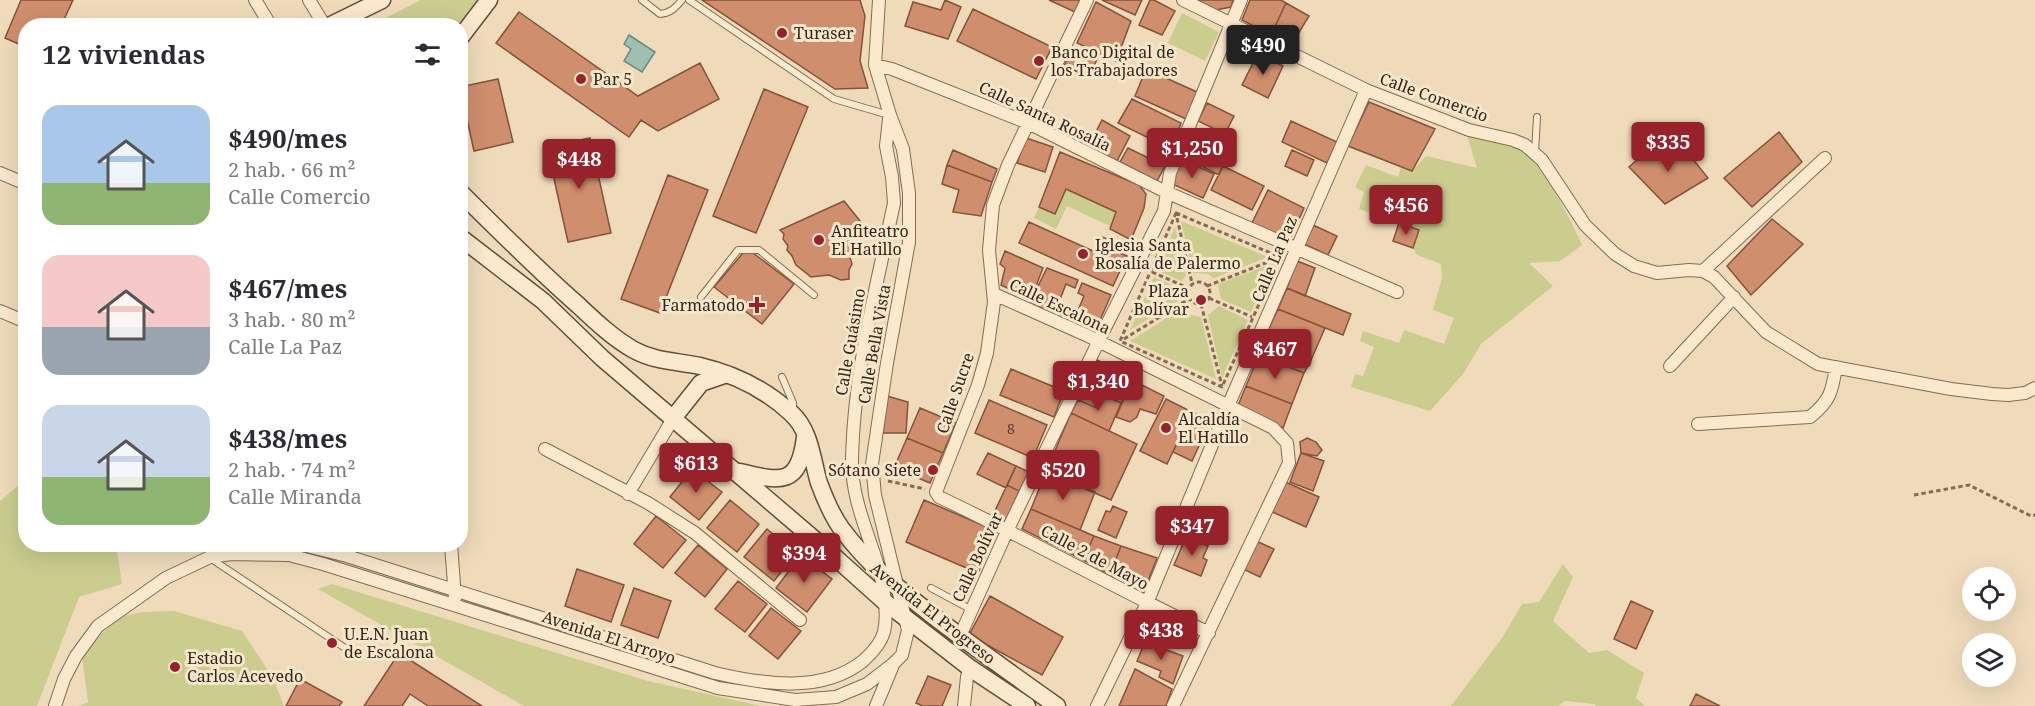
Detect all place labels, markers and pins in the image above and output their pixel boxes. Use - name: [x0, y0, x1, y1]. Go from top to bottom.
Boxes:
- place label: Turaser: [794, 22, 854, 44]
- pin: $490: [1227, 25, 1299, 76]
- marker: Turaser: [775, 26, 789, 40]
- place label: Banco Digital de los Trabajadores: [1051, 41, 1178, 81]
- marker: Banco Digital de los Trabajadores: [1032, 54, 1046, 68]
- place label: Par 5: [593, 68, 632, 90]
- marker: Par 5: [574, 72, 588, 86]
- pin: $335: [1632, 122, 1704, 173]
- pin: $1,250: [1143, 128, 1241, 179]
- pin: $448: [543, 139, 615, 190]
- pin: $456: [1370, 185, 1442, 236]
- place label: Anfiteatro El Hatillo: [831, 220, 909, 260]
- marker: Anfiteatro El Hatillo: [812, 233, 826, 247]
- place label: Iglesia Santa Rosalía de Palermo: [1095, 234, 1241, 274]
- marker: Iglesia Santa Rosalía de Palermo: [1076, 247, 1090, 261]
- place label: Plaza Bolívar: [1133, 280, 1189, 320]
- marker: Plaza Bolívar: [1194, 293, 1208, 307]
- place label: Farmatodo: [662, 294, 745, 316]
- marker: Farmatodo: [750, 298, 764, 312]
- pin: $467: [1239, 329, 1311, 380]
- pin: $1,340: [1049, 361, 1147, 412]
- place label: Alcaldía El Hatillo: [1178, 408, 1249, 448]
- marker: Alcaldía El Hatillo: [1159, 421, 1173, 435]
- pin: $613: [660, 443, 732, 494]
- pin: $520: [1027, 450, 1099, 501]
- place label: Sótano Siete: [828, 459, 921, 481]
- marker: Sótano Siete: [926, 463, 940, 477]
- pin: $347: [1156, 506, 1228, 557]
- pin: $394: [768, 533, 840, 584]
- pin: $438: [1125, 610, 1197, 661]
- place label: U.E.N. Juan de Escalona: [344, 623, 434, 663]
- marker: U.E.N. Juan de Escalona: [325, 636, 339, 650]
- place label: Estadio Carlos Acevedo: [187, 647, 303, 687]
- marker: Estadio Carlos Acevedo: [168, 660, 182, 674]

